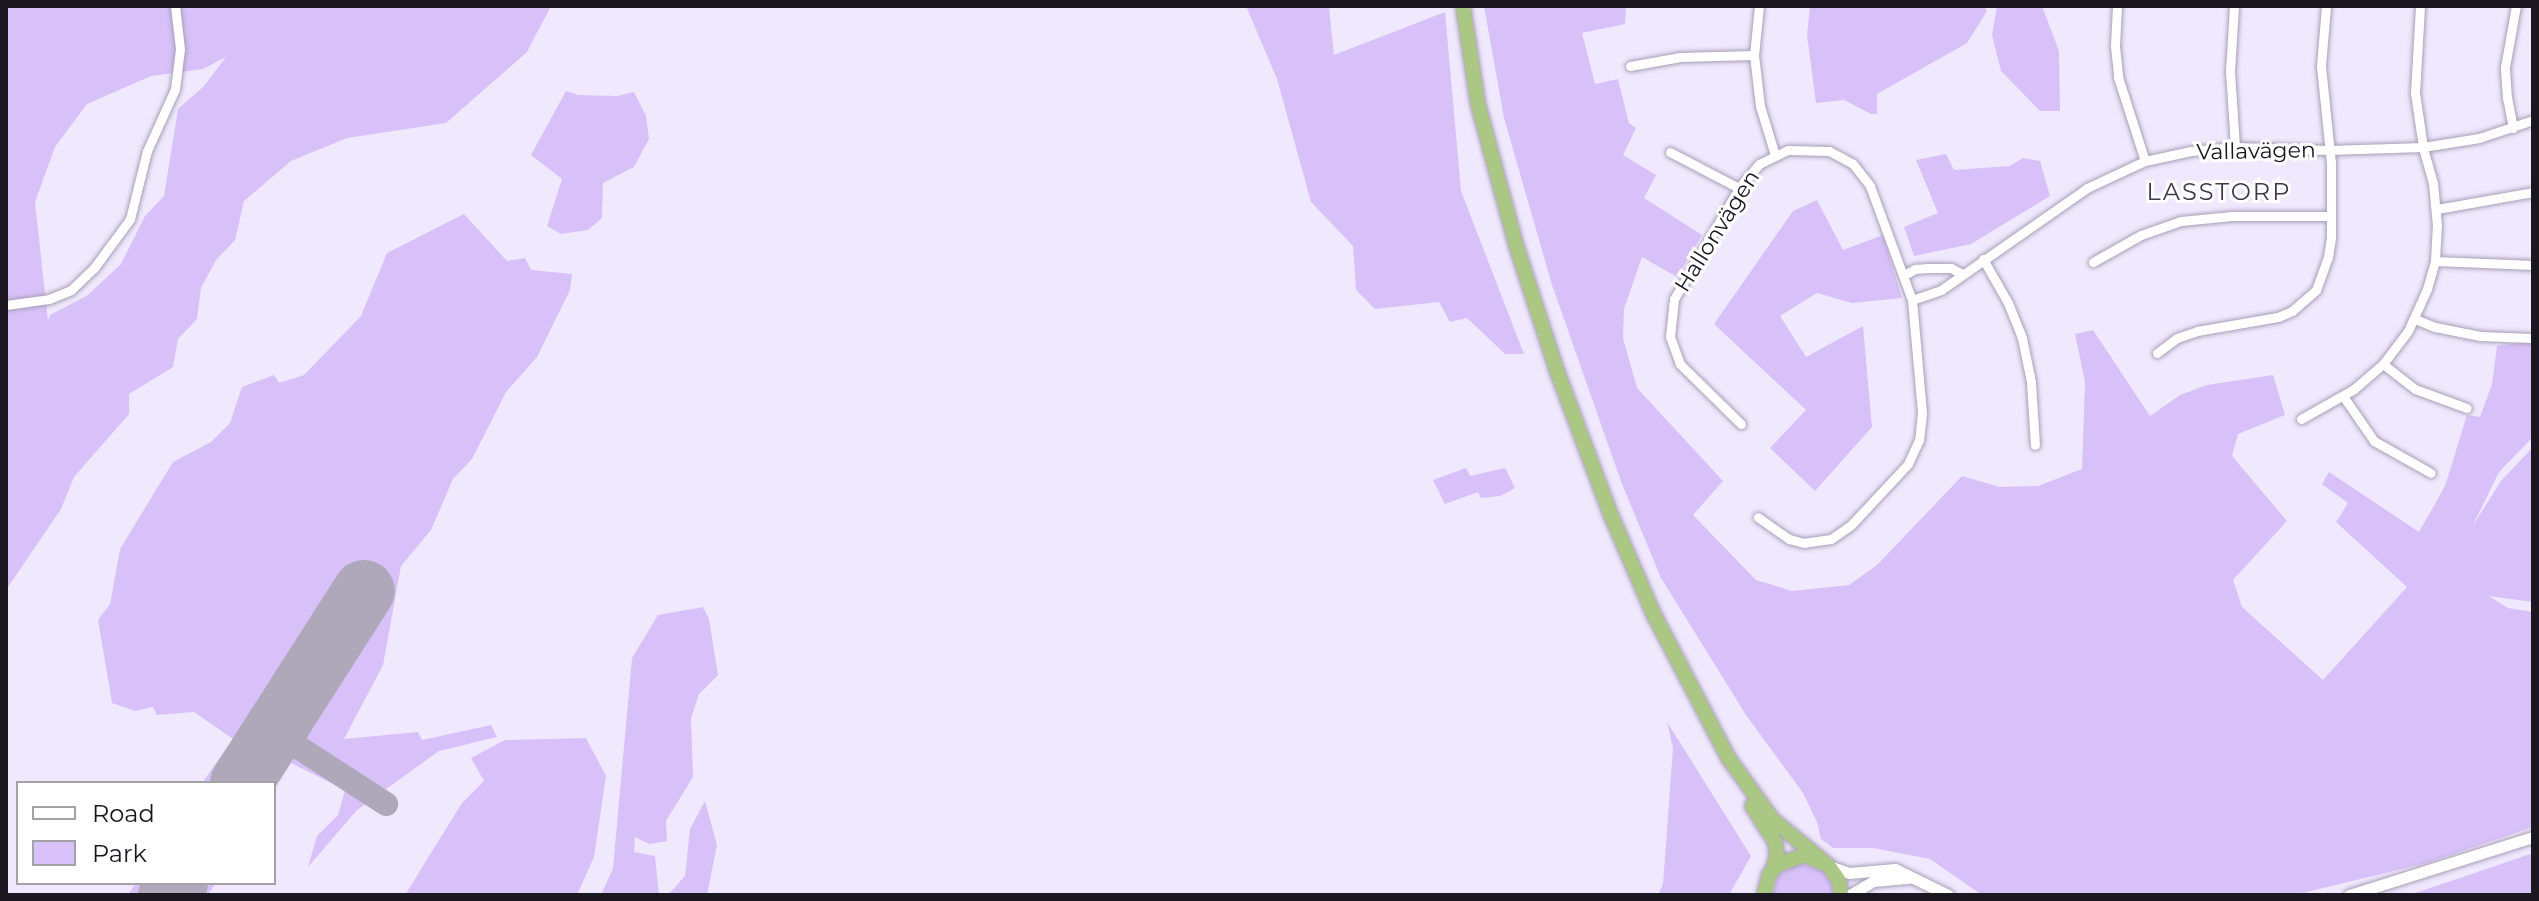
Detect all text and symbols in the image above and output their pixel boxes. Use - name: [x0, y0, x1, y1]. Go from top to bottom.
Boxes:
- street label: Vallavägen: [2196, 137, 2316, 165]
- street label: Hallonvägen: [1669, 165, 1765, 297]
- district label: LASSTORP: [2147, 178, 2291, 206]
- legend: [16, 781, 276, 885]
- text: Road: [92, 799, 155, 828]
- text: Park: [92, 839, 147, 868]

